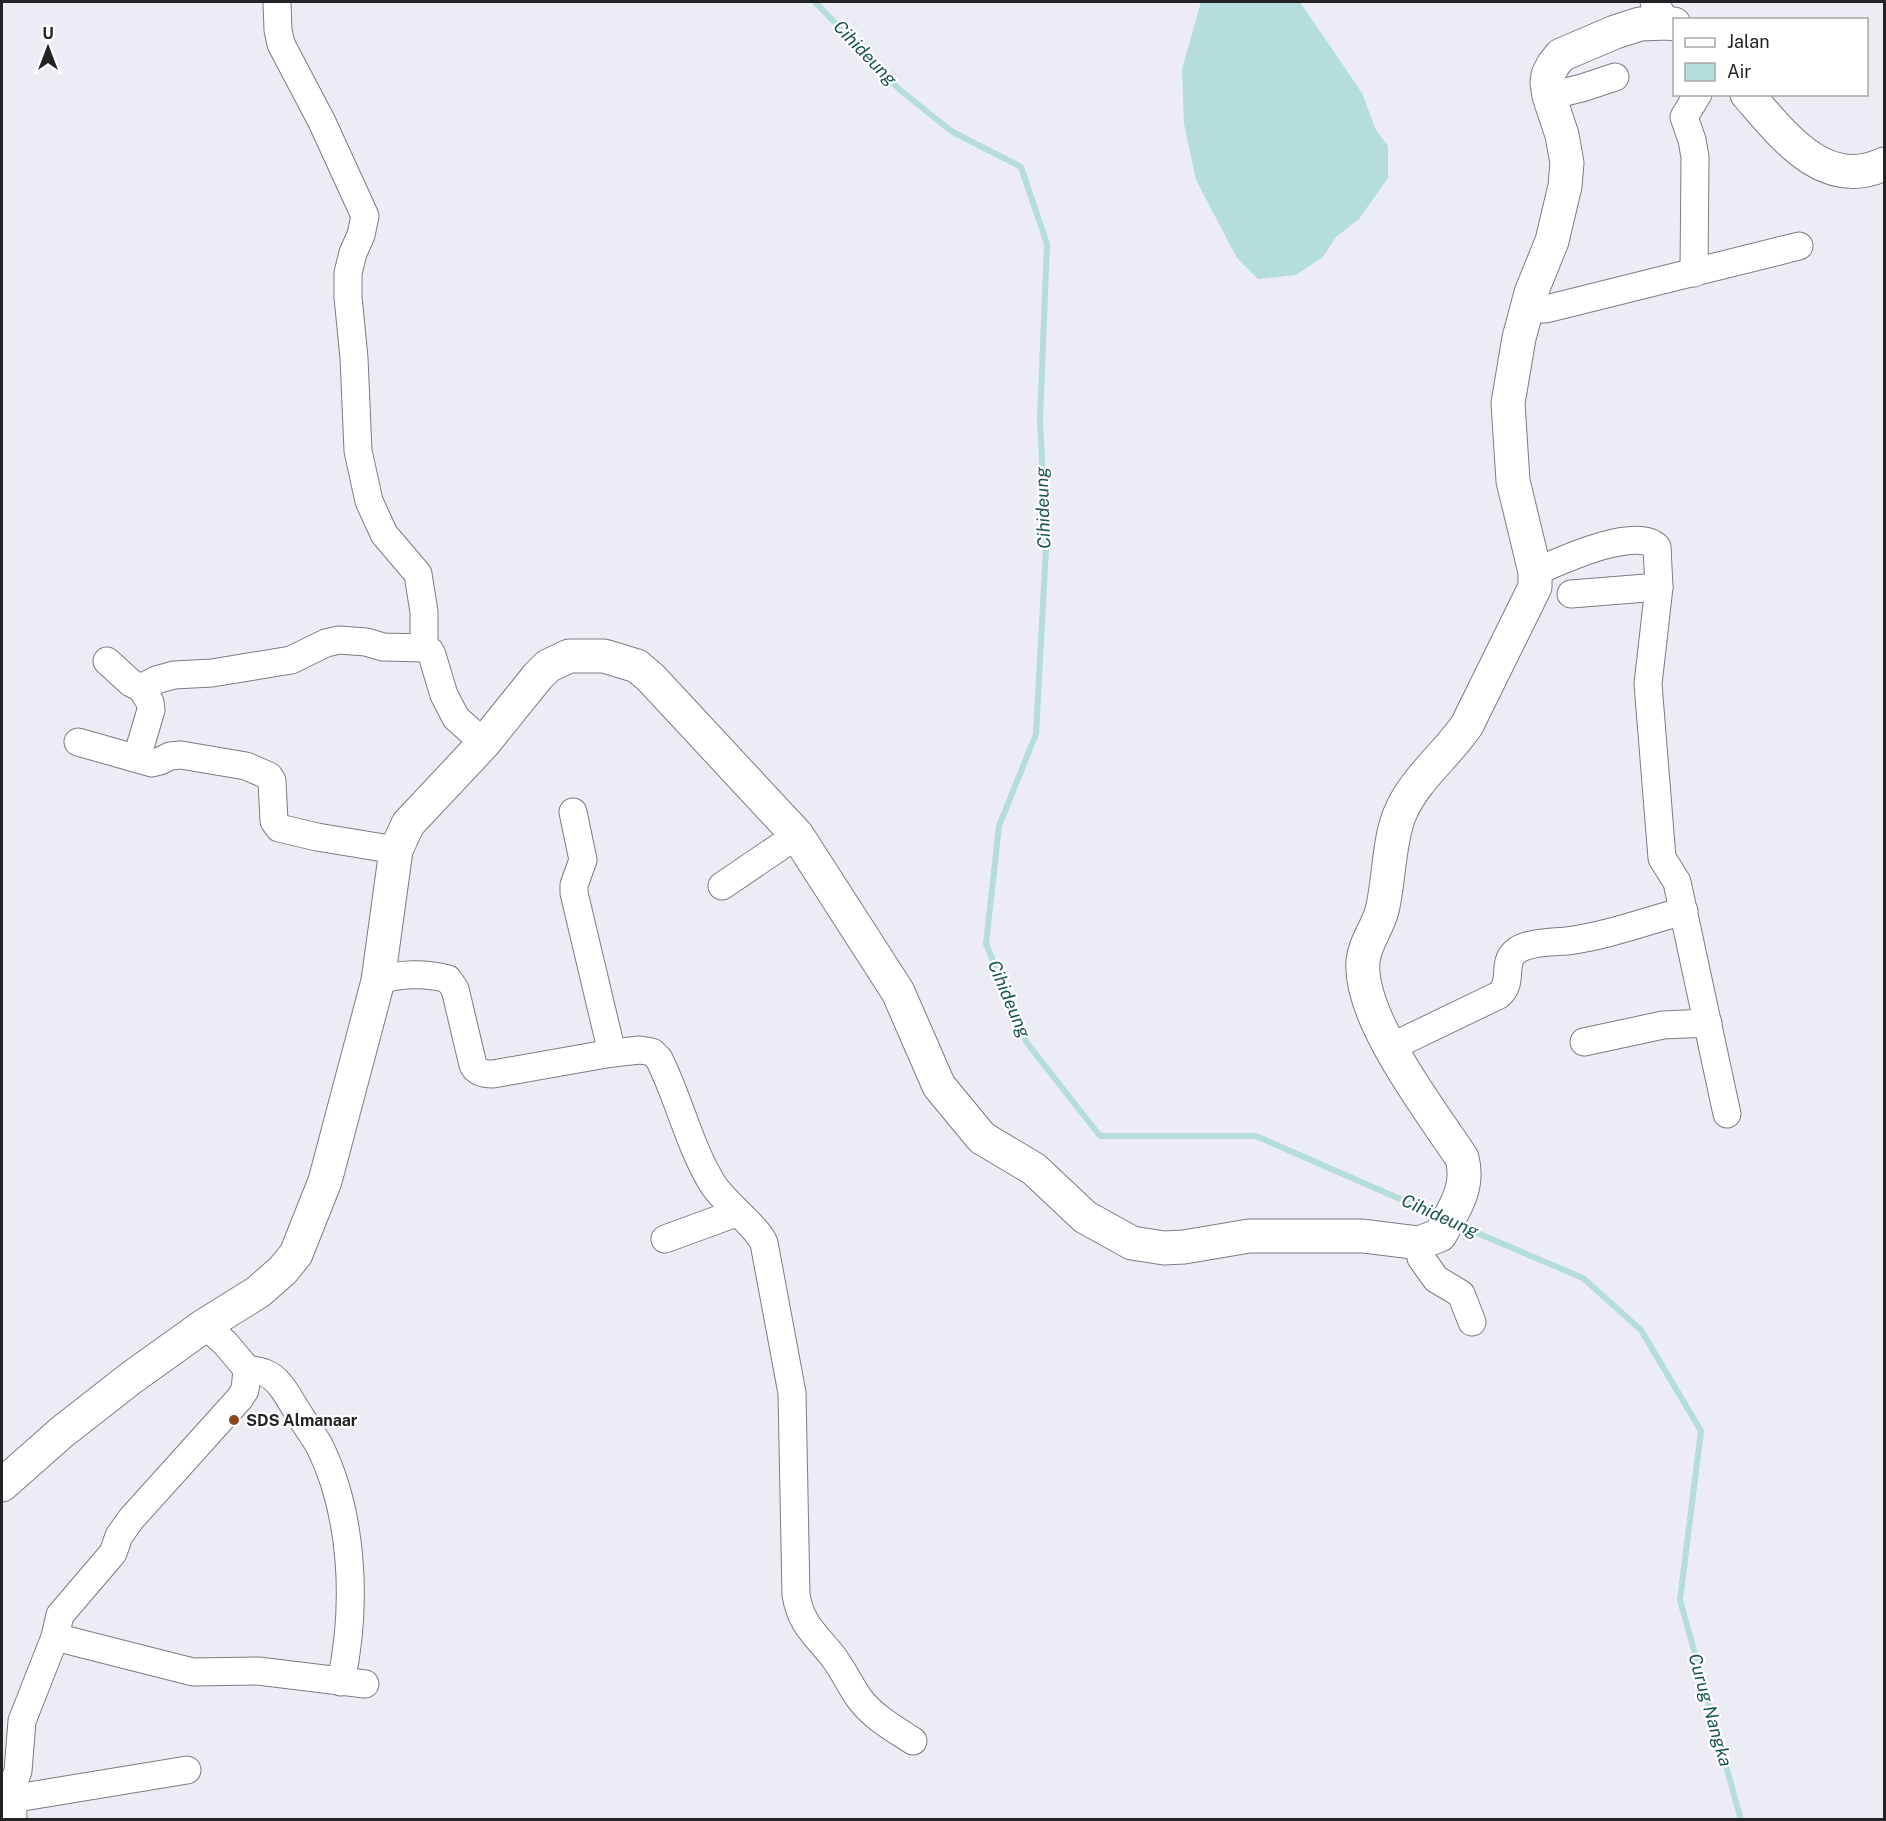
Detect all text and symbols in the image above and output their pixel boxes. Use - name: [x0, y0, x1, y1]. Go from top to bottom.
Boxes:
- water label: Cihideung: [829, 16, 902, 90]
- north arrow: [18, 18, 78, 78]
- legend: [1673, 18, 1868, 96]
- text: U: [42, 24, 54, 43]
- text: Jalan: [1727, 31, 1770, 52]
- text: Air: [1727, 61, 1751, 82]
- water label: Cihideung: [1031, 466, 1054, 549]
- water label: Cihideung: [984, 957, 1035, 1041]
- water label: Cihideung: [1398, 1189, 1482, 1242]
- place label: SDS Almanaar: [246, 1411, 358, 1430]
- marker: SDS Almanaar: [227, 1413, 241, 1427]
- water label: Curug Nangka: [1684, 1651, 1737, 1769]

